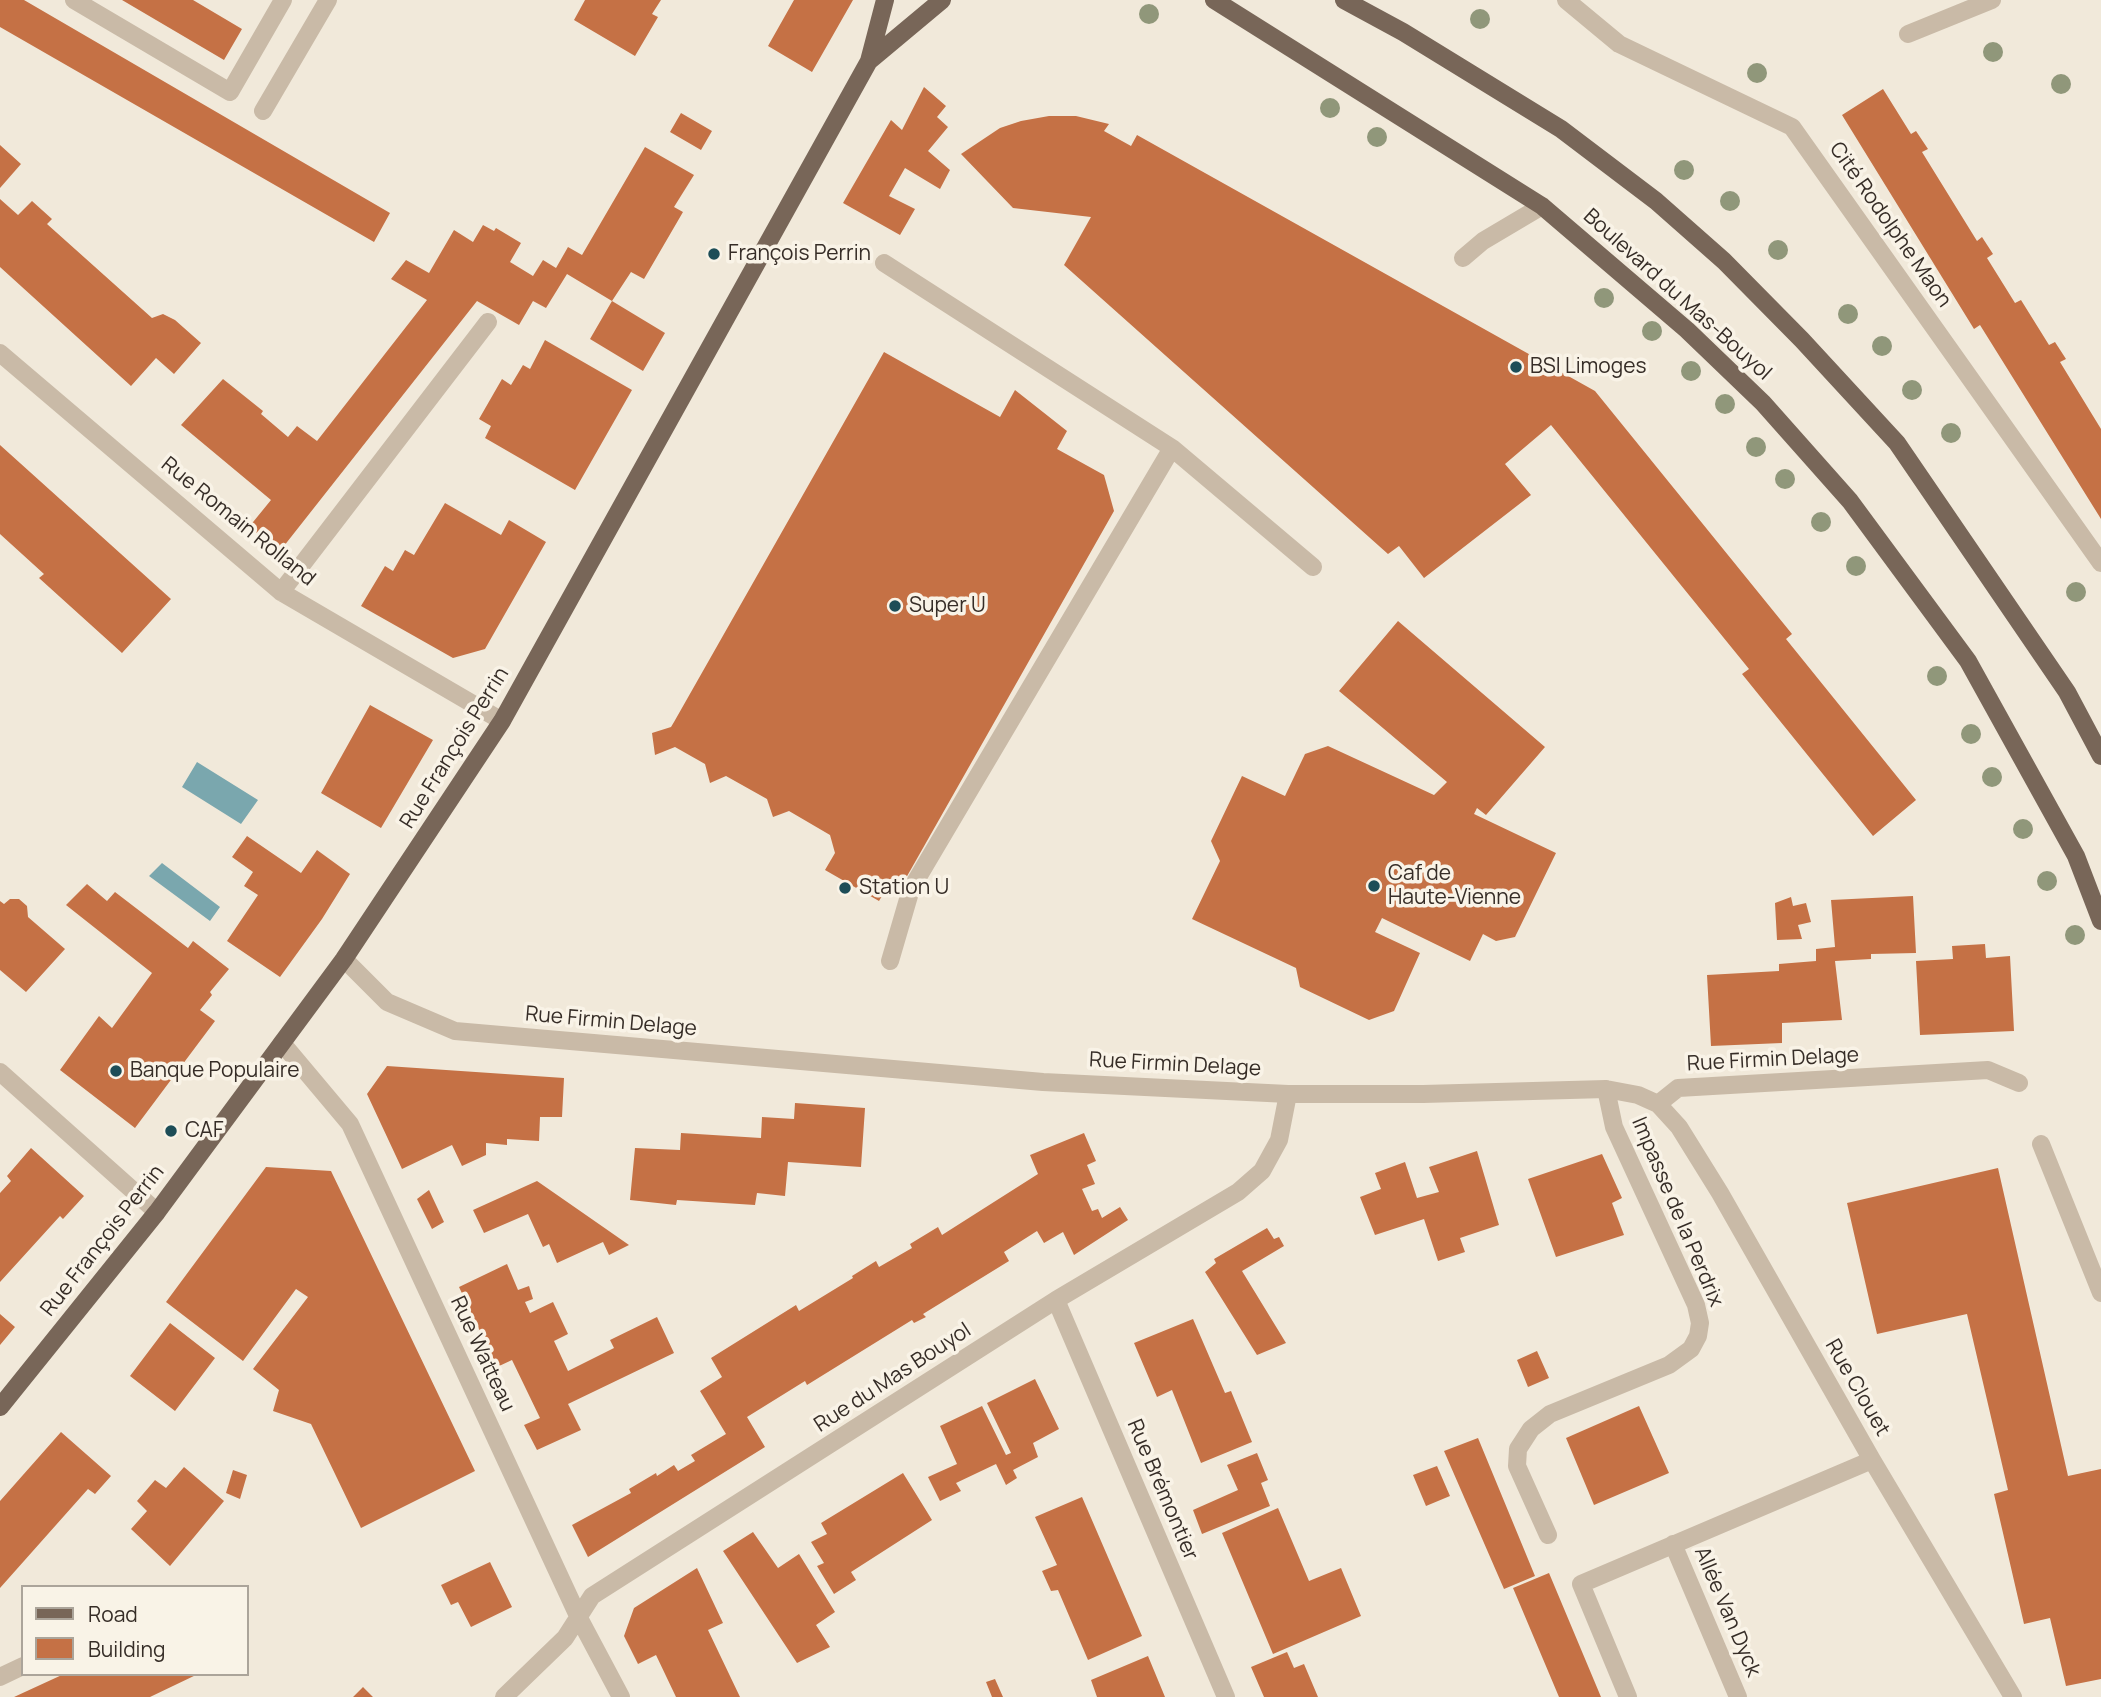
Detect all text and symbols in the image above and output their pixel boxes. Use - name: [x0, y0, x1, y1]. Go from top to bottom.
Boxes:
- street label: Cité Rodolphe Maon: [1824, 138, 1956, 312]
- street label: Boulevard du Mas-Bouyol: [1578, 204, 1776, 386]
- place label: François Perrin: [728, 241, 871, 267]
- marker: François Perrin: [706, 246, 722, 262]
- place label: BSI Limoges: [1530, 354, 1646, 380]
- marker: BSI Limoges: [1508, 359, 1524, 375]
- street label: Rue Romain Rolland: [156, 452, 320, 592]
- place label: Super U: [909, 593, 986, 619]
- marker: Super U: [887, 598, 903, 614]
- street label: Rue François Perrin: [395, 663, 515, 833]
- place label: Caf de Haute-Vienne: [1388, 861, 1521, 911]
- place label: Station U: [859, 875, 949, 901]
- marker: Caf de Haute-Vienne: [1366, 878, 1382, 894]
- marker: Station U: [837, 880, 853, 896]
- street label: Rue Firmin Delage: [524, 1002, 698, 1042]
- street label: Rue Firmin Delage: [1686, 1043, 1860, 1077]
- street label: Rue Firmin Delage: [1088, 1048, 1262, 1082]
- place label: Banque Populaire: [130, 1058, 299, 1084]
- marker: Banque Populaire: [108, 1063, 124, 1079]
- street label: Impasse de la Perdrix: [1626, 1114, 1728, 1310]
- place label: CAF: [185, 1118, 223, 1144]
- marker: CAF: [163, 1123, 179, 1139]
- street label: Rue François Perrin: [36, 1160, 170, 1322]
- street label: Rue Watteau: [444, 1292, 520, 1416]
- street label: Rue du Mas Bouyol: [810, 1318, 976, 1438]
- street label: Rue Clouet: [1819, 1335, 1895, 1441]
- street label: Rue Brémontier: [1121, 1416, 1203, 1564]
- street label: Allée Van Dyck: [1688, 1543, 1766, 1681]
- legend: [21, 1585, 248, 1676]
- text: Road: [88, 1600, 138, 1628]
- text: Building: [88, 1635, 165, 1663]

